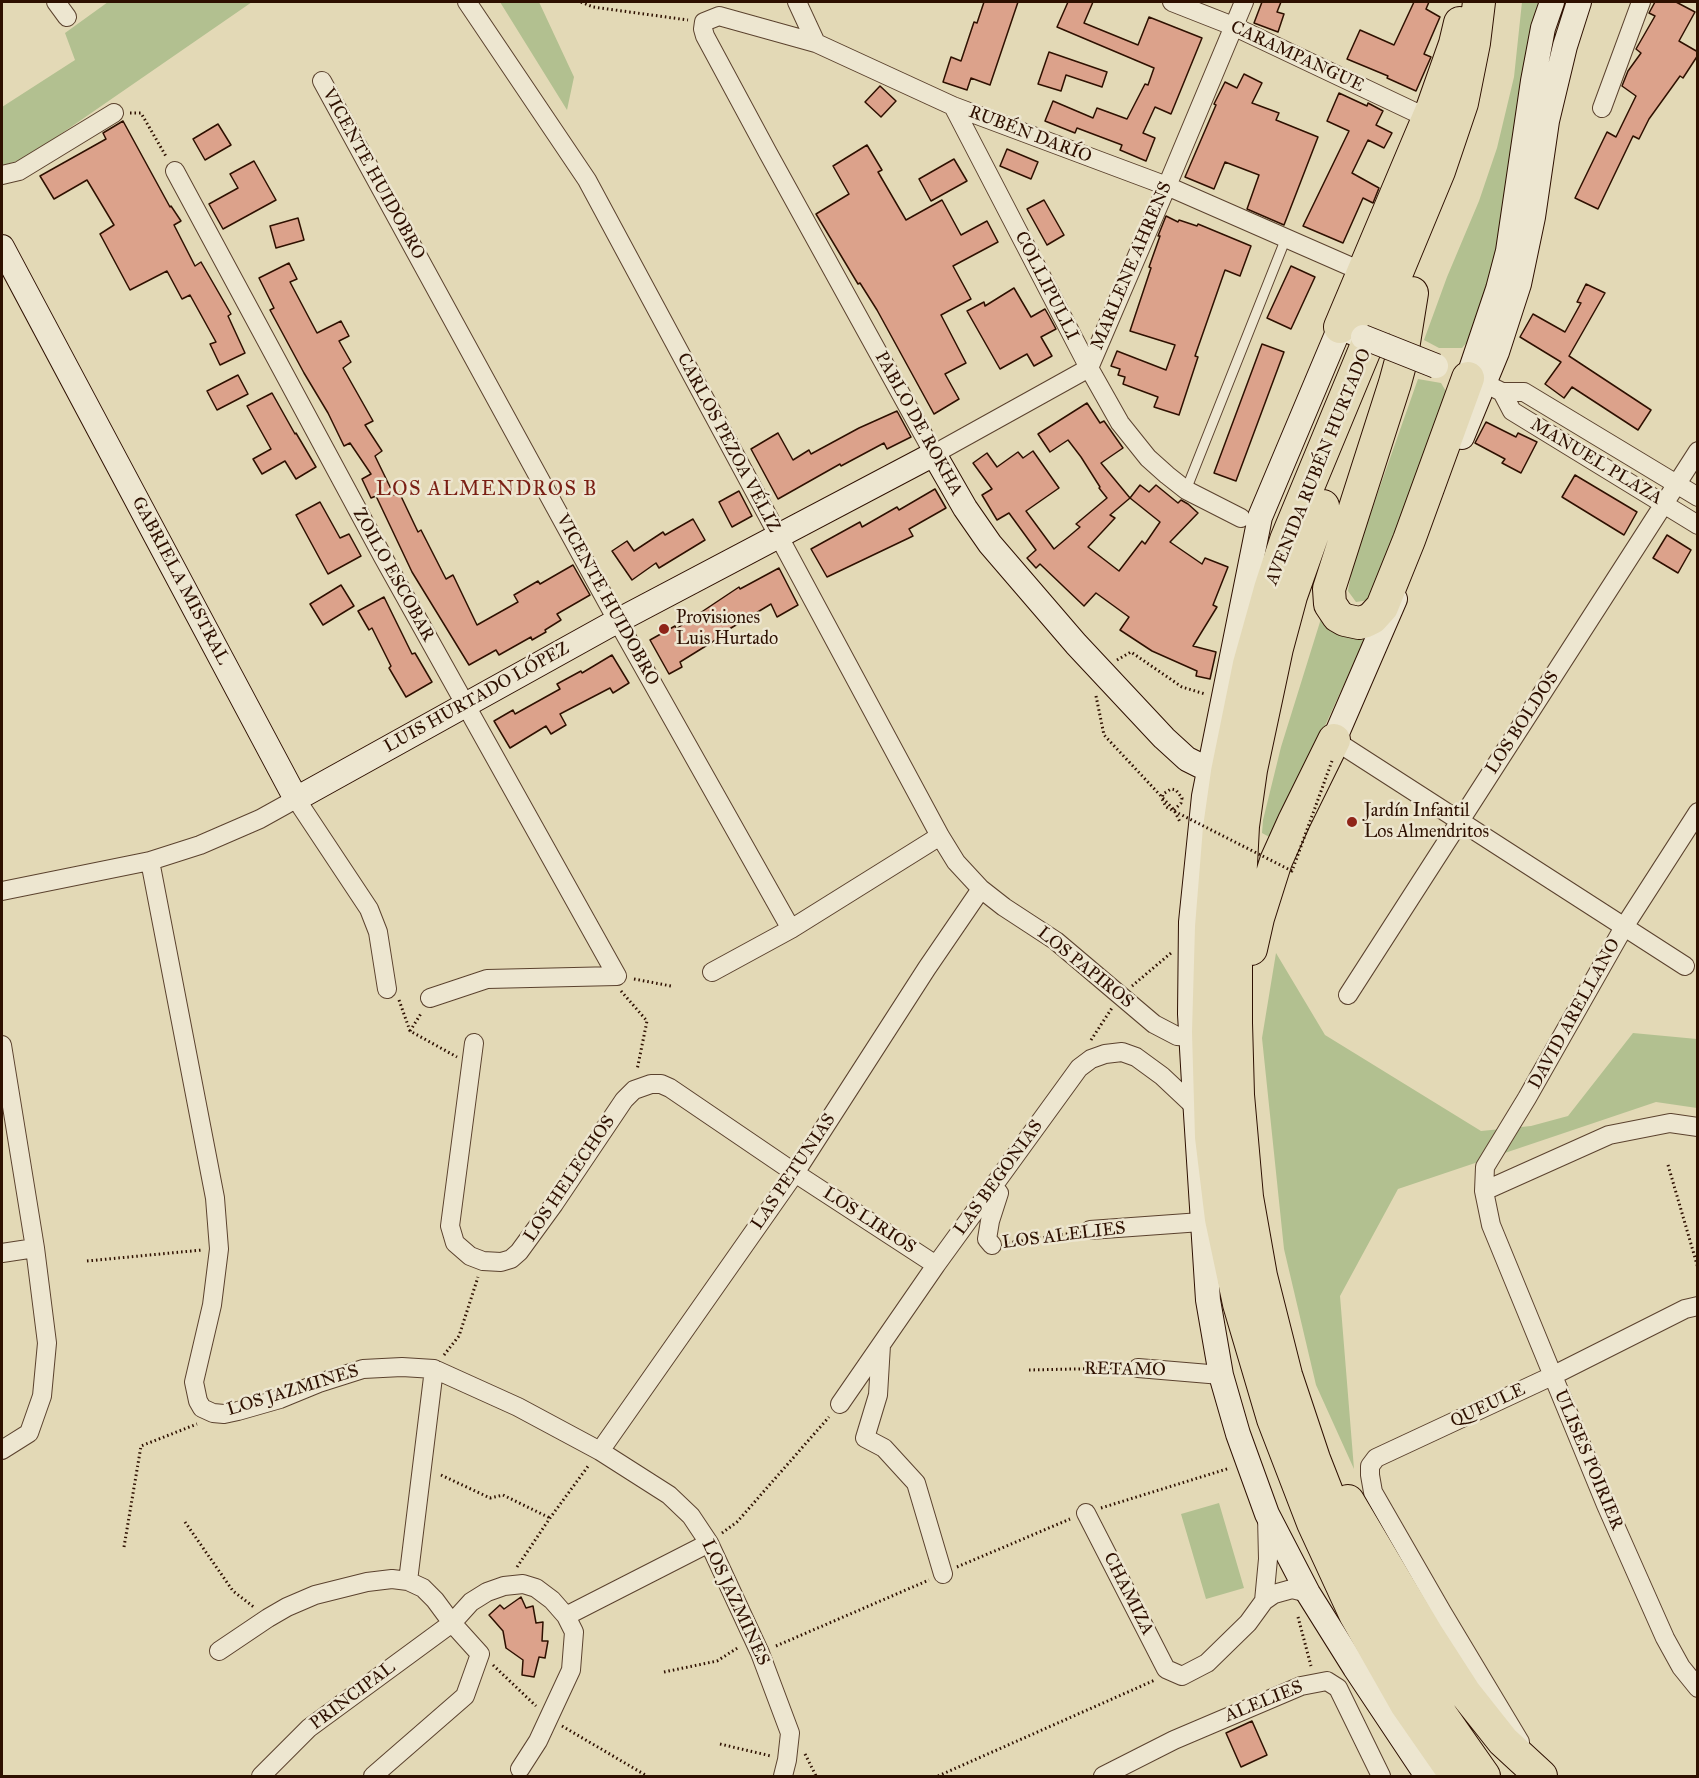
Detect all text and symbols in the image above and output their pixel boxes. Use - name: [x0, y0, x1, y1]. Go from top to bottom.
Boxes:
- street label: CARAMPANGUE: [1227, 17, 1367, 97]
- street label: VICENTE HUIDOBRO: [317, 85, 429, 263]
- street label: RUBÉN DARÍO: [965, 102, 1095, 168]
- street label: MARLENE AHRENS: [1087, 179, 1177, 353]
- street label: COLLIPULLI: [1009, 228, 1083, 344]
- street label: AVENIDA RUBÉN HURTADO: [1262, 346, 1376, 588]
- street label: PABLO DE ROKHA: [869, 348, 967, 500]
- street label: CARLOS PEZOA VÉLIZ: [672, 350, 784, 536]
- street label: MANUEL PLAZA: [1526, 414, 1666, 510]
- district label: LOS ALMENDROS B: [376, 478, 598, 502]
- street label: GABRIELA MISTRAL: [127, 493, 233, 669]
- street label: ZOILO ESCOBAR: [347, 505, 439, 645]
- street label: VICENTE HUIDOBRO: [551, 511, 663, 689]
- place label: Provisiones Luis Hurtado: [676, 608, 778, 650]
- marker: Provisiones Luis Hurtado: [657, 622, 671, 636]
- street label: LUIS HURTADO LÓPEZ: [381, 638, 573, 758]
- street label: LOS BOLDOS: [1482, 668, 1564, 778]
- place label: Jardín Infantil Los Almendritos: [1364, 801, 1489, 844]
- marker: Jardín Infantil Los Almendritos: [1345, 815, 1359, 829]
- street label: LOS PAPIROS: [1033, 923, 1137, 1013]
- street label: DAVID ARELLANO: [1525, 935, 1625, 1093]
- street label: LAS PETUNIAS: [747, 1110, 841, 1234]
- street label: LOS HELECHOS: [520, 1112, 620, 1246]
- street label: LAS BEGONIAS: [950, 1116, 1048, 1240]
- street label: LOS LIRIOS: [818, 1183, 920, 1259]
- street label: LOS ALELIES: [1001, 1218, 1127, 1254]
- street label: RETAMO: [1084, 1358, 1166, 1382]
- street label: LOS JAZMINES: [225, 1361, 361, 1421]
- street label: QUEULE: [1447, 1379, 1529, 1433]
- street label: ULISES POIRIER: [1549, 1387, 1627, 1533]
- street label: LOS JAZMINES: [696, 1537, 774, 1669]
- street label: CHAMIZA: [1098, 1549, 1158, 1639]
- street label: PRINCIPAL: [306, 1657, 400, 1735]
- street label: ALELIES: [1222, 1677, 1306, 1727]

